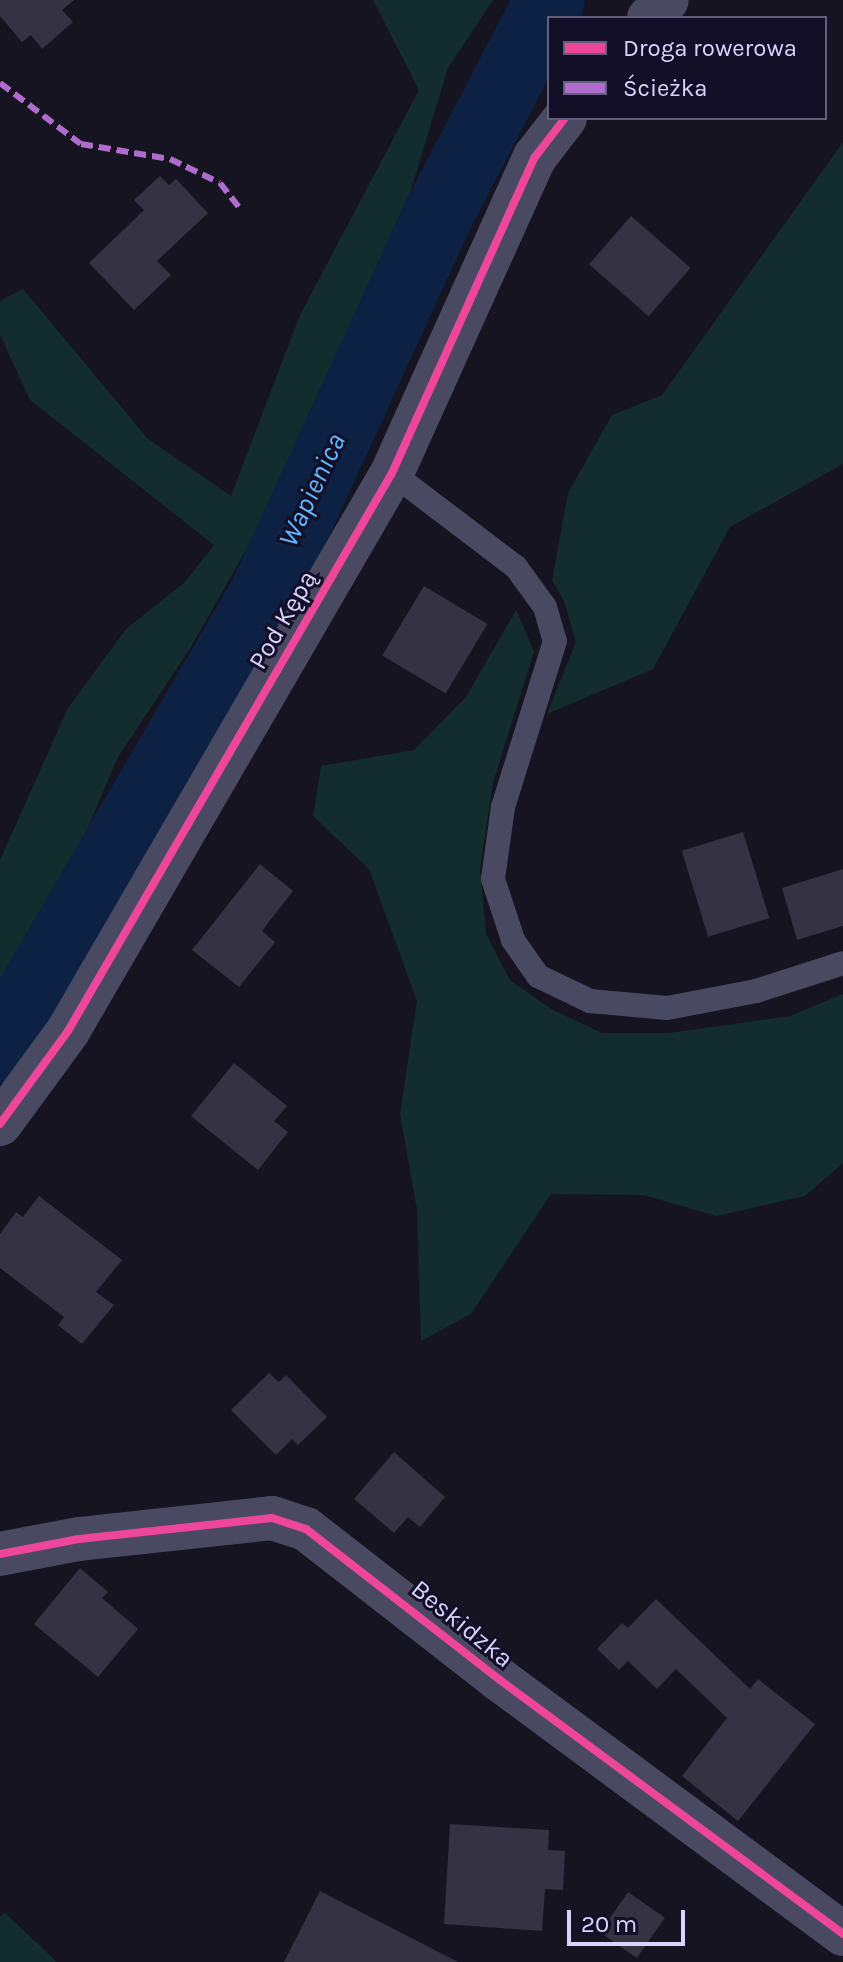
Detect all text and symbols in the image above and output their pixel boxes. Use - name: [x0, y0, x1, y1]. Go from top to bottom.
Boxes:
- legend: [547, 16, 827, 120]
- text: Droga rowerowa: [623, 34, 797, 62]
- text: Ścieżka: [623, 74, 708, 102]
- water label: Wapienica: [271, 428, 353, 552]
- street label: Pod Kępą: [242, 565, 324, 675]
- street label: Beskidzka: [405, 1573, 519, 1675]
- scale bar: [571, 1894, 689, 1944]
- text: 20 m: [581, 1910, 637, 1938]

